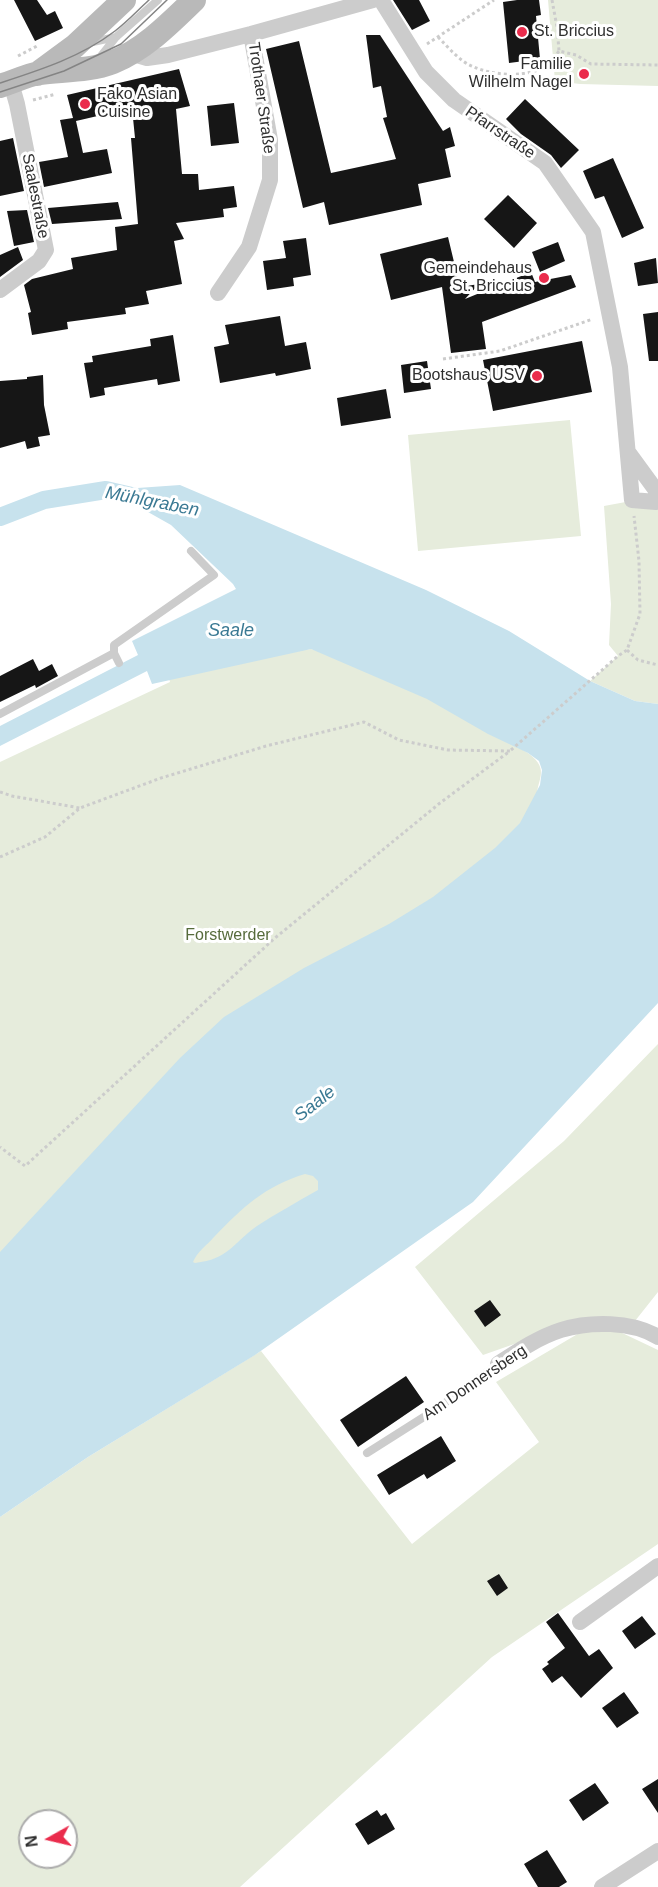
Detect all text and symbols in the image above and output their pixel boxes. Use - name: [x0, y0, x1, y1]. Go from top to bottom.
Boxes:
- place label: St. Briccius: [534, 22, 614, 42]
- marker: St. Briccius: [515, 25, 529, 39]
- street label: Trothaer Straße: [244, 41, 278, 155]
- place label: Familie Wilhelm Nagel: [469, 55, 572, 93]
- marker: Familie Wilhelm Nagel: [577, 67, 591, 81]
- place label: Fako Asian Cuisine: [97, 85, 177, 123]
- marker: Fako Asian Cuisine: [78, 97, 92, 111]
- street label: Pfarrstraße: [461, 103, 539, 163]
- street label: Saalestraße: [17, 152, 53, 240]
- place label: Gemeindehaus St. Briccius: [423, 259, 532, 297]
- marker: Gemeindehaus St. Briccius: [537, 271, 551, 285]
- place label: Bootshaus USV: [412, 366, 525, 386]
- marker: Bootshaus USV: [530, 369, 544, 383]
- water label: Mühlgraben: [103, 482, 201, 522]
- water label: Saale: [208, 620, 254, 642]
- park label: Forstwerder: [185, 926, 271, 946]
- water label: Saale: [290, 1081, 340, 1127]
- street label: Am Donnersberg: [419, 1341, 531, 1425]
- north arrow: [18, 1809, 78, 1869]
- text: N: [22, 1834, 41, 1848]

